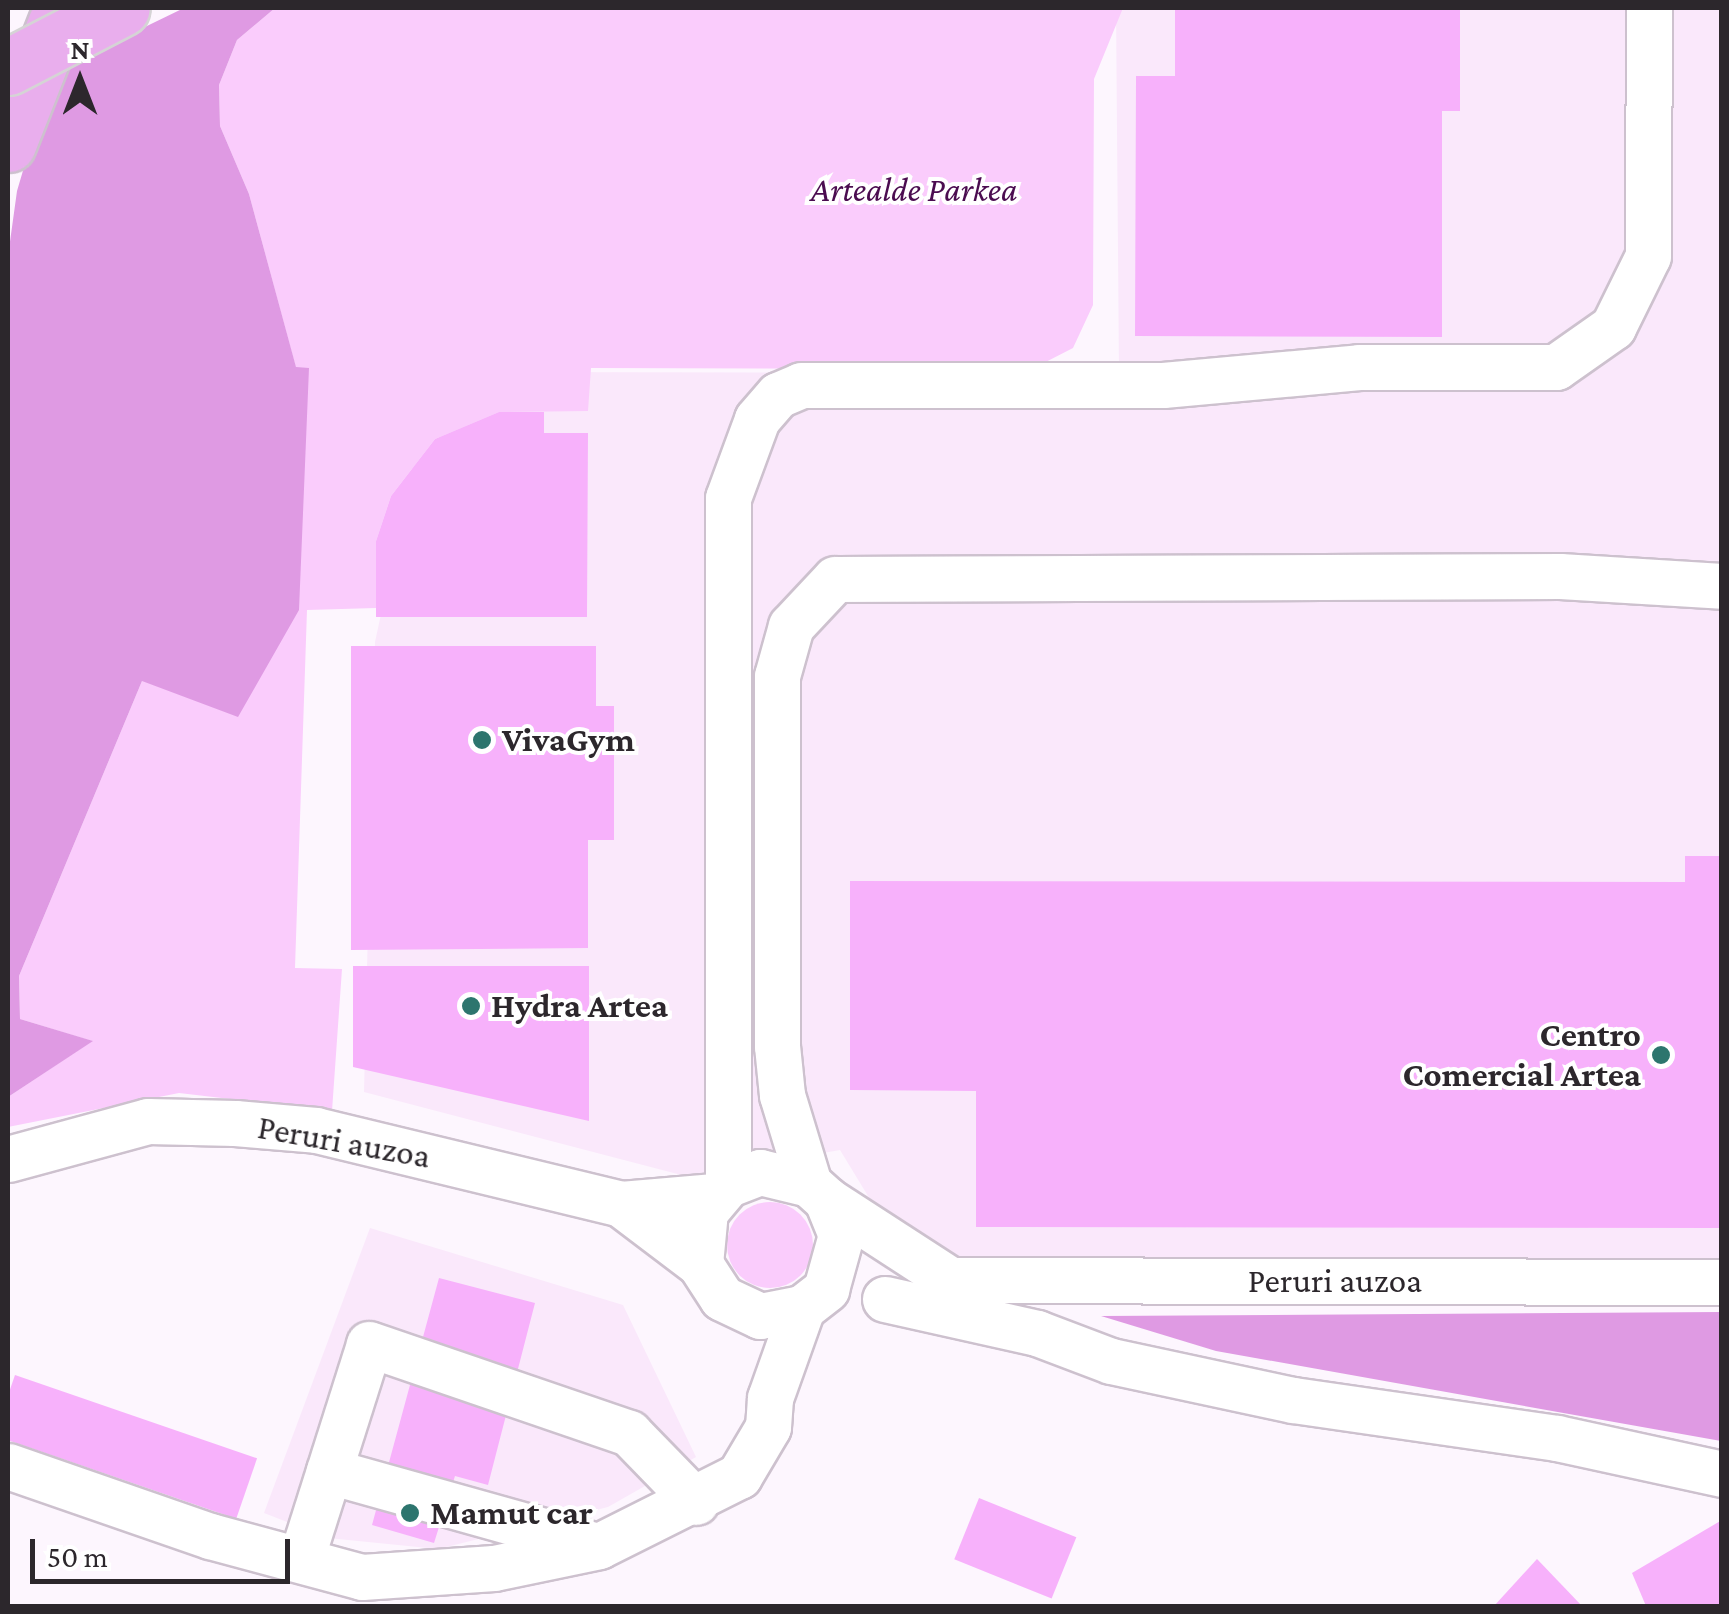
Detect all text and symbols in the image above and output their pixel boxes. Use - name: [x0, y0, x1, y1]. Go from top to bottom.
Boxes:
- north arrow: [30, 30, 130, 130]
- text: N: [70, 34, 90, 65]
- park label: Artealde Parkea: [811, 169, 1017, 211]
- place label: VivaGym: [502, 719, 635, 761]
- marker: VivaGym: [471, 729, 493, 751]
- place label: Hydra Artea: [491, 985, 668, 1027]
- marker: Hydra Artea: [460, 995, 482, 1017]
- place label: Centro Comercial Artea: [1403, 1014, 1641, 1096]
- marker: Centro Comercial Artea: [1650, 1044, 1672, 1066]
- street label: Peruri auzoa: [254, 1106, 434, 1178]
- street label: Peruri auzoa: [1248, 1260, 1422, 1302]
- place label: Mamut car: [430, 1492, 593, 1534]
- marker: Mamut car: [399, 1502, 421, 1524]
- scale bar: [35, 1519, 295, 1581]
- text: 50 m: [47, 1540, 108, 1573]

